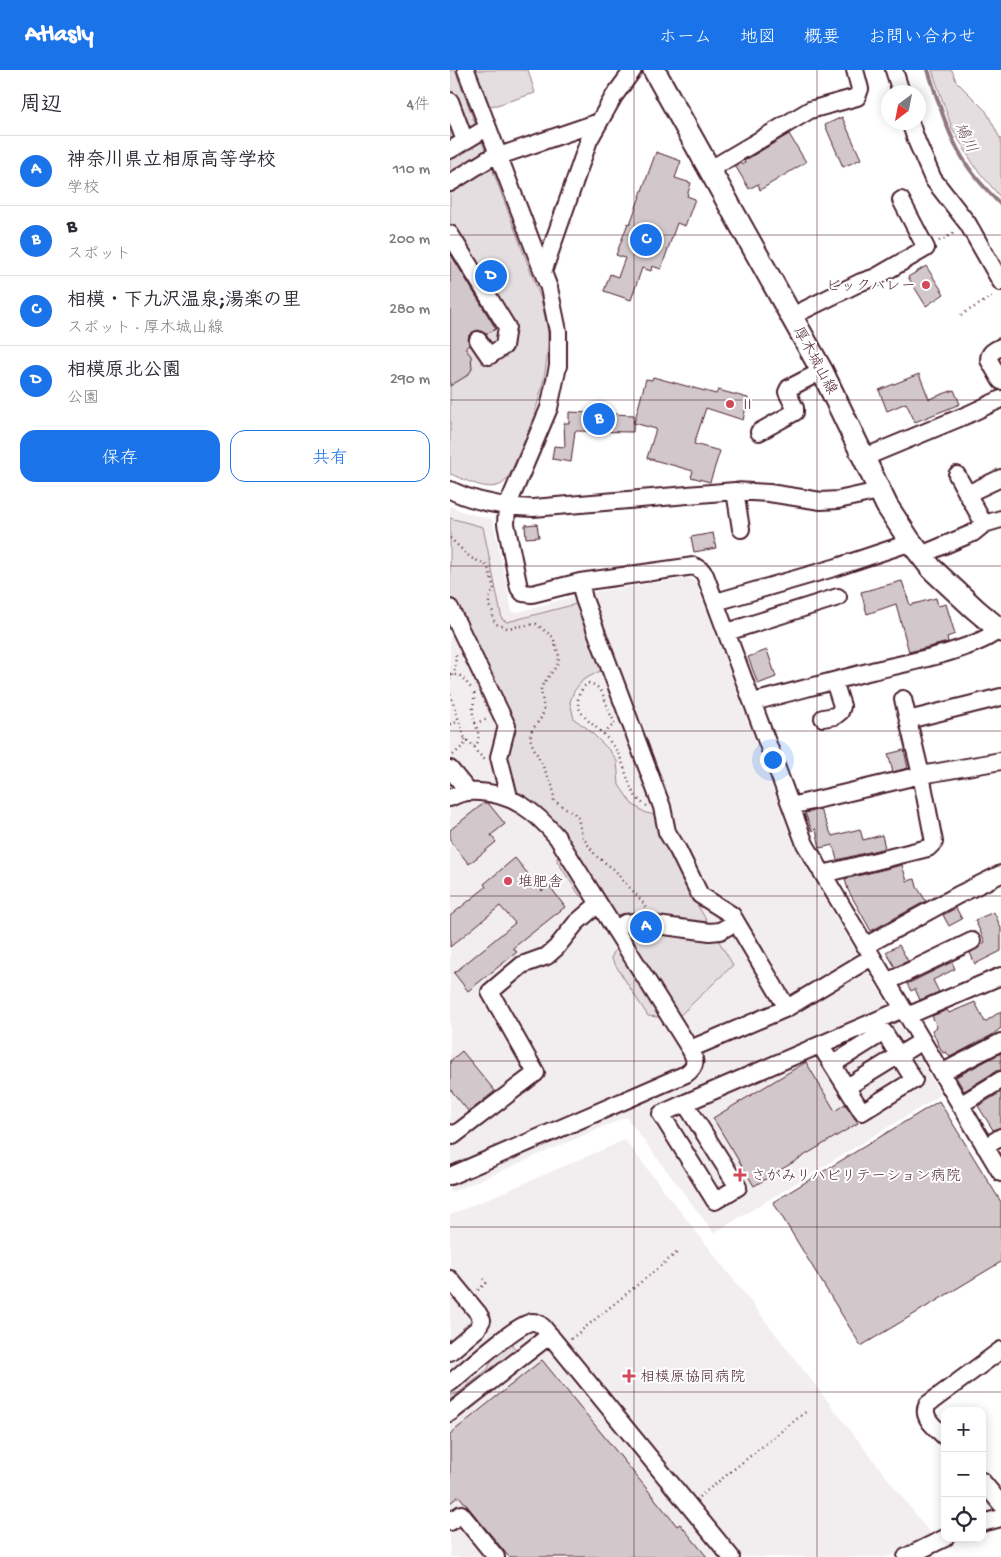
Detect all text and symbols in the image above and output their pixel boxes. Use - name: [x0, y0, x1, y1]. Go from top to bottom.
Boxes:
- text: Atlasly: [25, 21, 94, 50]
- text: ホーム: [659, 28, 712, 49]
- text: 地図: [740, 28, 776, 49]
- text: 概要: [804, 28, 840, 49]
- text: お問い合わせ: [868, 28, 976, 49]
- north arrow: [881, 85, 926, 130]
- text: 周辺: [20, 94, 62, 119]
- text: 4件: [406, 97, 430, 116]
- water label: 鳩川: [948, 119, 981, 157]
- text: 神奈川県立相原高等学校: [67, 150, 276, 173]
- text: A: [31, 161, 41, 180]
- text: 110 m: [393, 161, 430, 180]
- text: 学校: [67, 180, 99, 199]
- text: B: [67, 216, 77, 239]
- pin: C: [630, 221, 662, 259]
- text: B: [32, 231, 40, 250]
- text: 200 m: [389, 231, 430, 250]
- text: スポット: [67, 246, 131, 265]
- pin: D: [475, 257, 507, 295]
- place label: ビックバレー: [826, 278, 916, 296]
- marker: ビックバレー: [920, 279, 932, 291]
- text: 相模・下九沢温泉;湯楽の里: [67, 290, 301, 313]
- text: C: [32, 301, 40, 320]
- text: 280 m: [389, 301, 430, 320]
- text: スポット · 厚木城山線: [67, 320, 224, 339]
- street label: 厚木城山線: [788, 323, 841, 398]
- text: 相模原北公園: [67, 360, 181, 383]
- text: D: [31, 371, 41, 390]
- text: 290 m: [390, 371, 430, 390]
- text: 公園: [67, 390, 99, 409]
- place label: Ⅱ: [740, 397, 755, 415]
- marker: Ⅱ: [724, 398, 736, 410]
- pin: B: [583, 400, 615, 438]
- button: 保存: [20, 430, 220, 482]
- button: 共有: [230, 430, 430, 482]
- your location: [760, 747, 786, 773]
- place label: 堆肥舎: [518, 873, 563, 892]
- marker: 堆肥舎: [502, 875, 514, 887]
- pin: A: [630, 908, 662, 946]
- place label: さがみリハビリテーション病院: [751, 1167, 961, 1186]
- marker: さがみリハビリテーション病院: [733, 1168, 747, 1182]
- place label: 相模原協同病院: [640, 1368, 745, 1387]
- marker: 相模原協同病院: [622, 1369, 636, 1383]
- map controls: [941, 1407, 986, 1542]
- button: +: [941, 1407, 986, 1452]
- button: −: [941, 1452, 986, 1497]
- button: locate: [941, 1497, 986, 1542]

